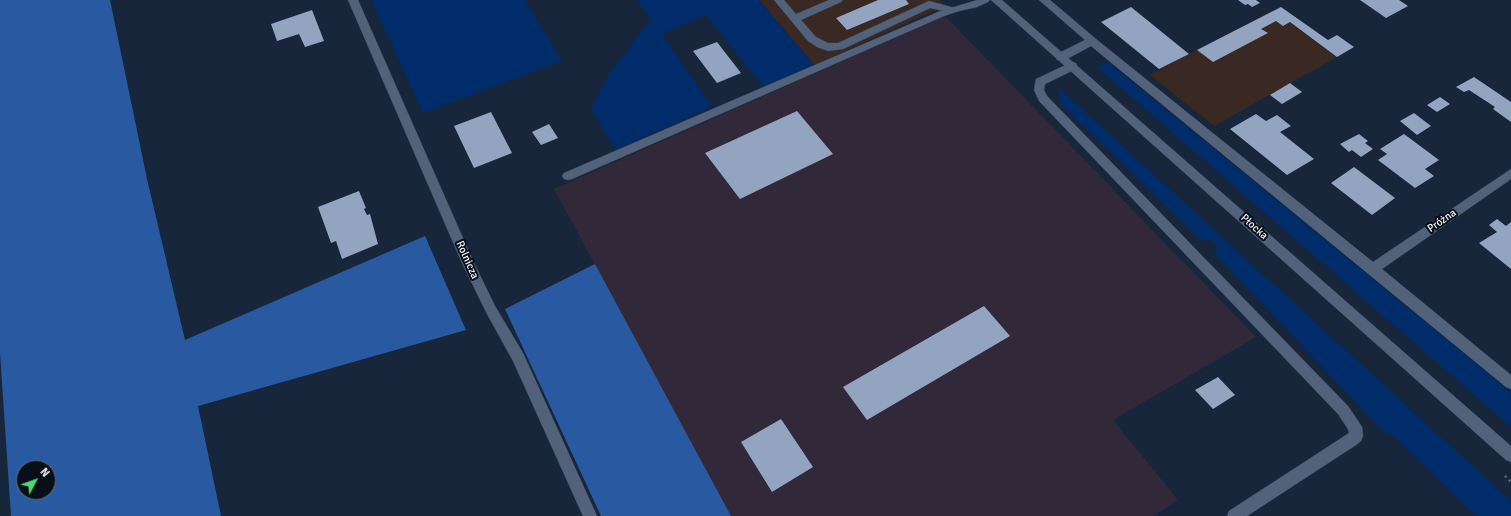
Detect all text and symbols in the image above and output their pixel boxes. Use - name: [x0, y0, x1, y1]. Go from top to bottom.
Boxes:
- street label: Próżna: [1425, 206, 1459, 236]
- street label: Płocka: [1238, 211, 1270, 243]
- street label: Rolnicza: [453, 239, 481, 281]
- north arrow: [16, 460, 56, 500]
- text: N: [37, 465, 52, 480]

